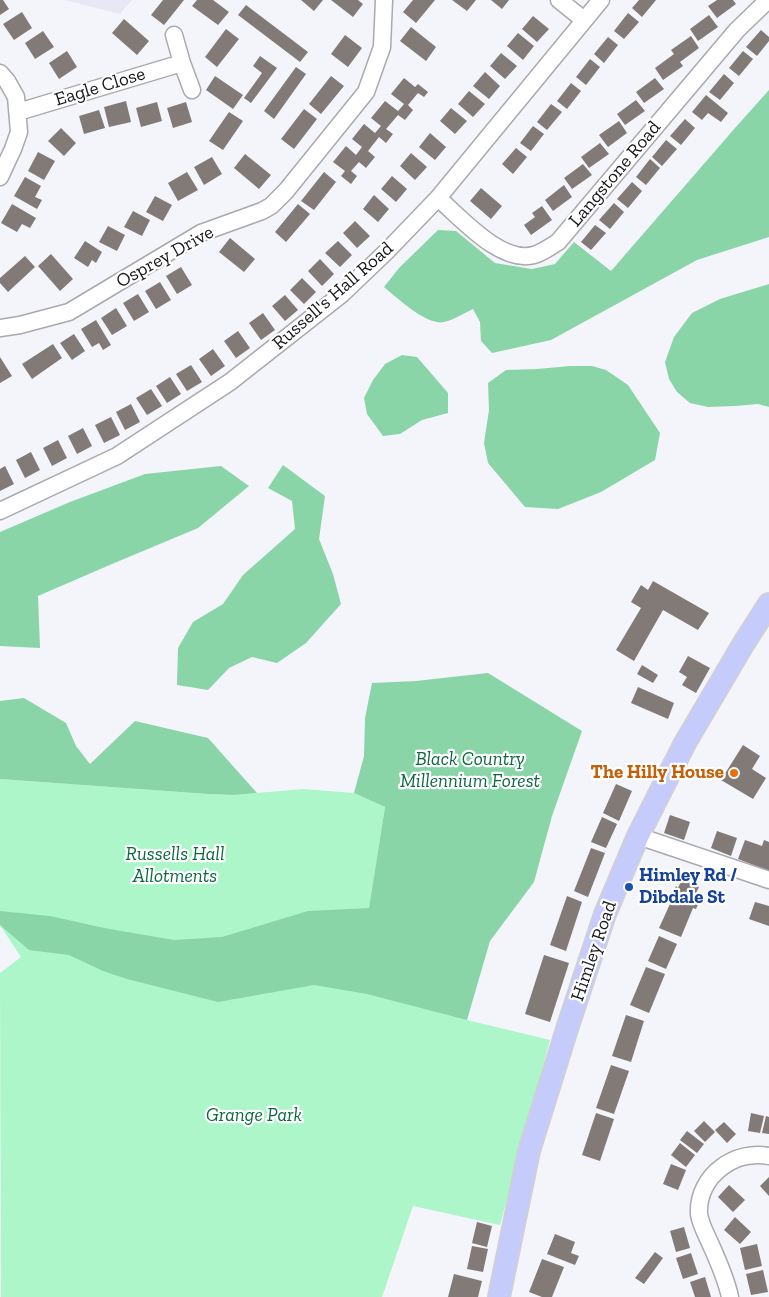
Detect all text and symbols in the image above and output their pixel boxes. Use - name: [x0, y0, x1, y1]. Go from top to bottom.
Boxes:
- street label: Eagle Close: [52, 62, 148, 112]
- street label: Langstone Road: [564, 117, 666, 231]
- street label: Osprey Drive: [112, 221, 218, 293]
- street label: Russell's Hall Road: [268, 237, 398, 355]
- park label: Black Country Millennium Forest: [400, 749, 540, 793]
- place label: The Hilly House: [591, 762, 724, 784]
- marker: The Hilly House: [728, 767, 740, 779]
- park label: Russells Hall Allotments: [126, 844, 224, 888]
- place label: Himley Rd / Dibdale St: [639, 865, 737, 909]
- marker: Himley Rd / Dibdale St: [623, 881, 635, 893]
- street label: Himley Road: [566, 898, 622, 1004]
- park label: Grange Park: [206, 1105, 302, 1127]

